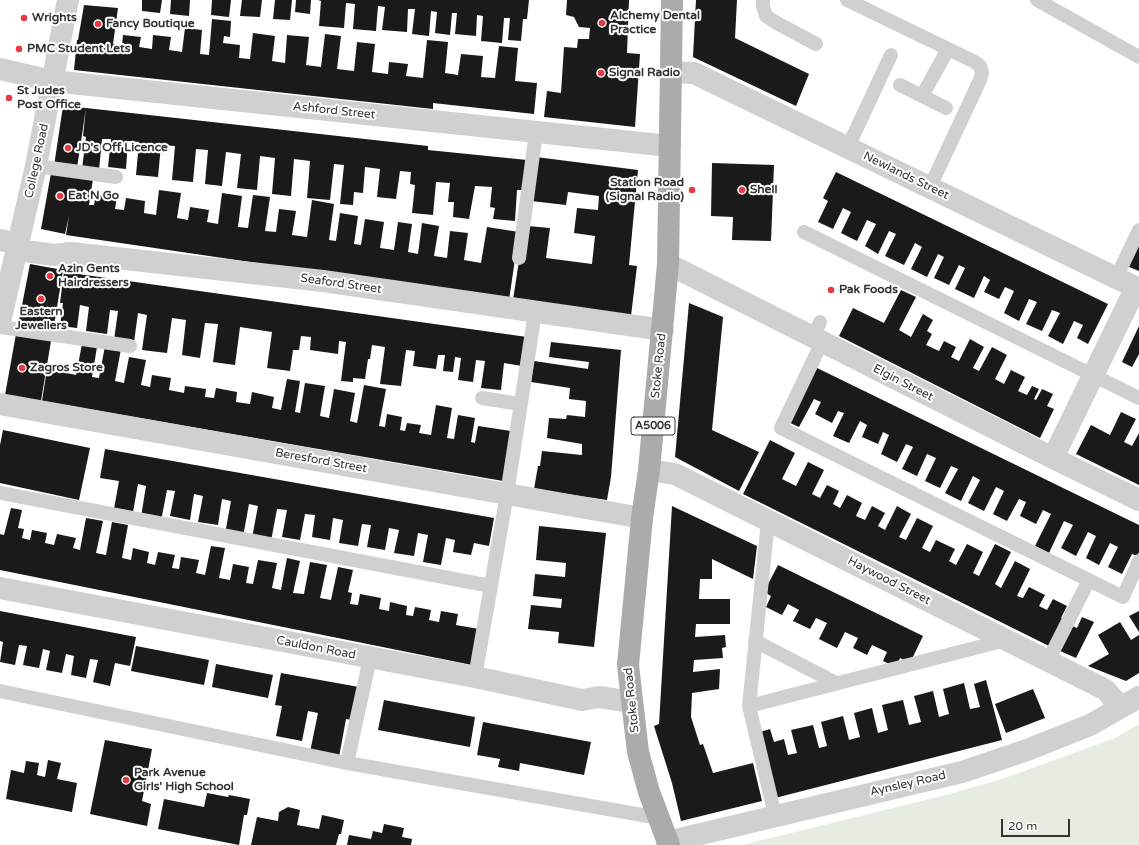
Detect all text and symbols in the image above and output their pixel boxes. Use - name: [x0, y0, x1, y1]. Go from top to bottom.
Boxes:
- place label: Alchemy Dental Practice: [610, 9, 700, 37]
- place label: Wrights: [32, 11, 77, 25]
- marker: Wrights: [19, 13, 29, 23]
- place label: Fancy Boutique: [106, 17, 194, 31]
- marker: Alchemy Dental Practice: [597, 18, 607, 28]
- marker: Fancy Boutique: [93, 19, 103, 29]
- place label: PMC Student Lets: [27, 42, 130, 56]
- marker: PMC Student Lets: [14, 44, 24, 54]
- place label: Signal Radio: [609, 66, 680, 80]
- marker: Signal Radio: [596, 68, 606, 78]
- place label: St Judes Post Office: [17, 84, 81, 112]
- marker: St Judes Post Office: [4, 93, 14, 103]
- street label: Ashford Street: [292, 100, 376, 122]
- street label: College Road: [22, 122, 52, 200]
- place label: JD's Off Licence: [76, 141, 168, 155]
- marker: JD's Off Licence: [63, 143, 73, 153]
- street label: Newlands Street: [861, 149, 951, 203]
- place label: Station Road (Signal Radio): [606, 176, 684, 204]
- place label: Shell: [750, 183, 777, 197]
- marker: Station Road (Signal Radio): [687, 185, 697, 195]
- marker: Shell: [737, 185, 747, 195]
- place label: Eat N Go: [68, 189, 119, 203]
- marker: Eat N Go: [55, 191, 65, 201]
- place label: Azin Gents Hairdressers: [58, 262, 129, 290]
- marker: Azin Gents Hairdressers: [45, 271, 55, 281]
- street label: Seaford Street: [300, 271, 382, 297]
- place label: Pak Foods: [839, 283, 898, 297]
- marker: Pak Foods: [826, 285, 836, 295]
- marker: Eastern Jewellers: [36, 294, 46, 304]
- place label: Eastern Jewellers: [15, 305, 67, 333]
- street label: Stoke Road: [648, 333, 670, 399]
- place label: Zagros Store: [30, 361, 103, 375]
- street label: Elgin Street: [870, 362, 936, 404]
- marker: Zagros Store: [17, 363, 27, 373]
- road number: A5006: [631, 417, 675, 435]
- street label: Beresford Street: [274, 446, 368, 476]
- street label: Haywood Street: [845, 554, 933, 608]
- street label: Cauldon Road: [275, 633, 357, 663]
- street label: Stoke Road: [621, 667, 643, 733]
- place label: Park Avenue Girls' High School: [134, 766, 234, 794]
- street label: Aynsley Road: [869, 768, 947, 800]
- marker: Park Avenue Girls' High School: [121, 775, 131, 785]
- scale bar: [1003, 811, 1072, 837]
- text: 20 m: [1008, 819, 1037, 833]

